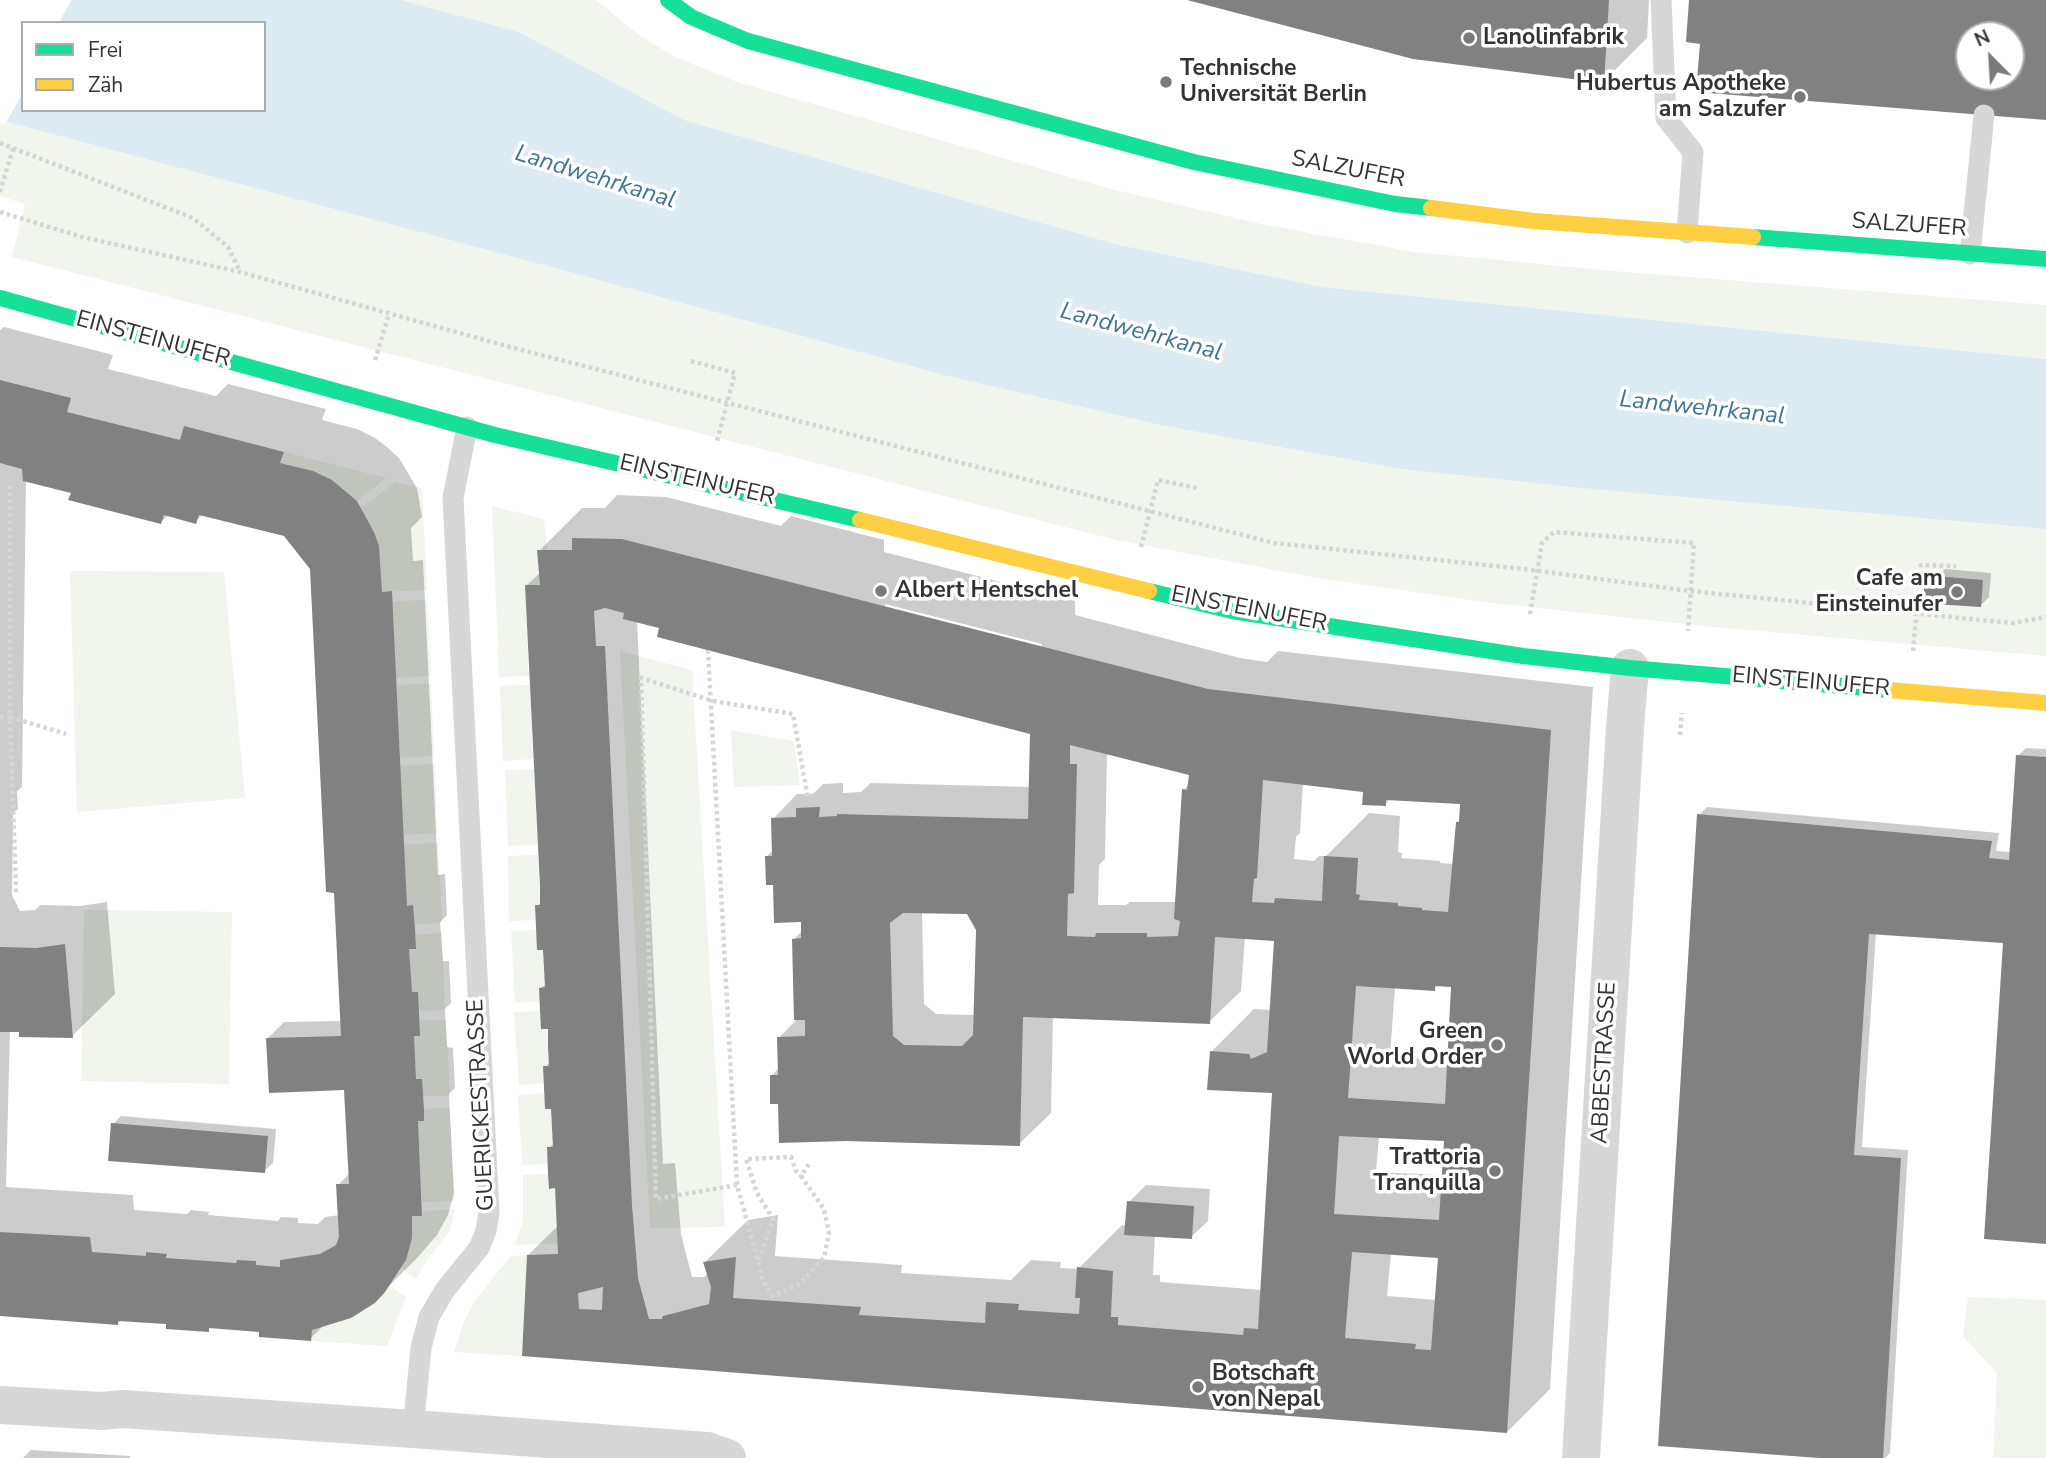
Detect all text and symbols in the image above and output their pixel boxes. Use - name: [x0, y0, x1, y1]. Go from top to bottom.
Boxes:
- legend: [21, 21, 266, 112]
- north arrow: [1955, 21, 2025, 91]
- place label: Lanolinfabrik: [1483, 24, 1624, 52]
- text: N: [1970, 24, 1994, 53]
- marker: Lanolinfabrik: [1461, 30, 1477, 46]
- text: Frei: [88, 36, 123, 64]
- place label: Technische Universität Berlin: [1180, 55, 1367, 109]
- place label: Hubertus Apotheke am Salzufer: [1576, 70, 1786, 124]
- text: Zäh: [88, 71, 123, 99]
- marker: Technische Universität Berlin: [1158, 74, 1174, 90]
- marker: Hubertus Apotheke am Salzufer: [1792, 89, 1808, 105]
- water label: Landwehrkanal: [511, 140, 679, 216]
- street label: SALZUFER: [1289, 145, 1407, 195]
- street label: SALZUFER: [1851, 208, 1967, 244]
- water label: Landwehrkanal: [1057, 298, 1225, 368]
- street label: EINSTEINUFER: [73, 306, 233, 374]
- water label: Landwehrkanal: [1618, 386, 1786, 432]
- street label: EINSTEINUFER: [617, 450, 777, 512]
- place label: Cafe am Einsteinufer: [1815, 565, 1943, 619]
- place label: Albert Hentschel: [895, 577, 1078, 605]
- street label: EINSTEINUFER: [1169, 581, 1329, 639]
- marker: Albert Hentschel: [873, 583, 889, 599]
- marker: Cafe am Einsteinufer: [1949, 584, 1965, 600]
- street label: EINSTEINUFER: [1731, 662, 1891, 704]
- street label: ABBESTRASSE: [1587, 981, 1623, 1145]
- street label: GUERICKESTRASSE: [463, 998, 501, 1212]
- place label: Green World Order: [1347, 1018, 1483, 1072]
- marker: Green World Order: [1489, 1037, 1505, 1053]
- place label: Trattoria Tranquilla: [1373, 1144, 1481, 1198]
- marker: Trattoria Tranquilla: [1487, 1163, 1503, 1179]
- place label: Botschaft von Nepal: [1212, 1360, 1320, 1414]
- marker: Botschaft von Nepal: [1190, 1379, 1206, 1395]

